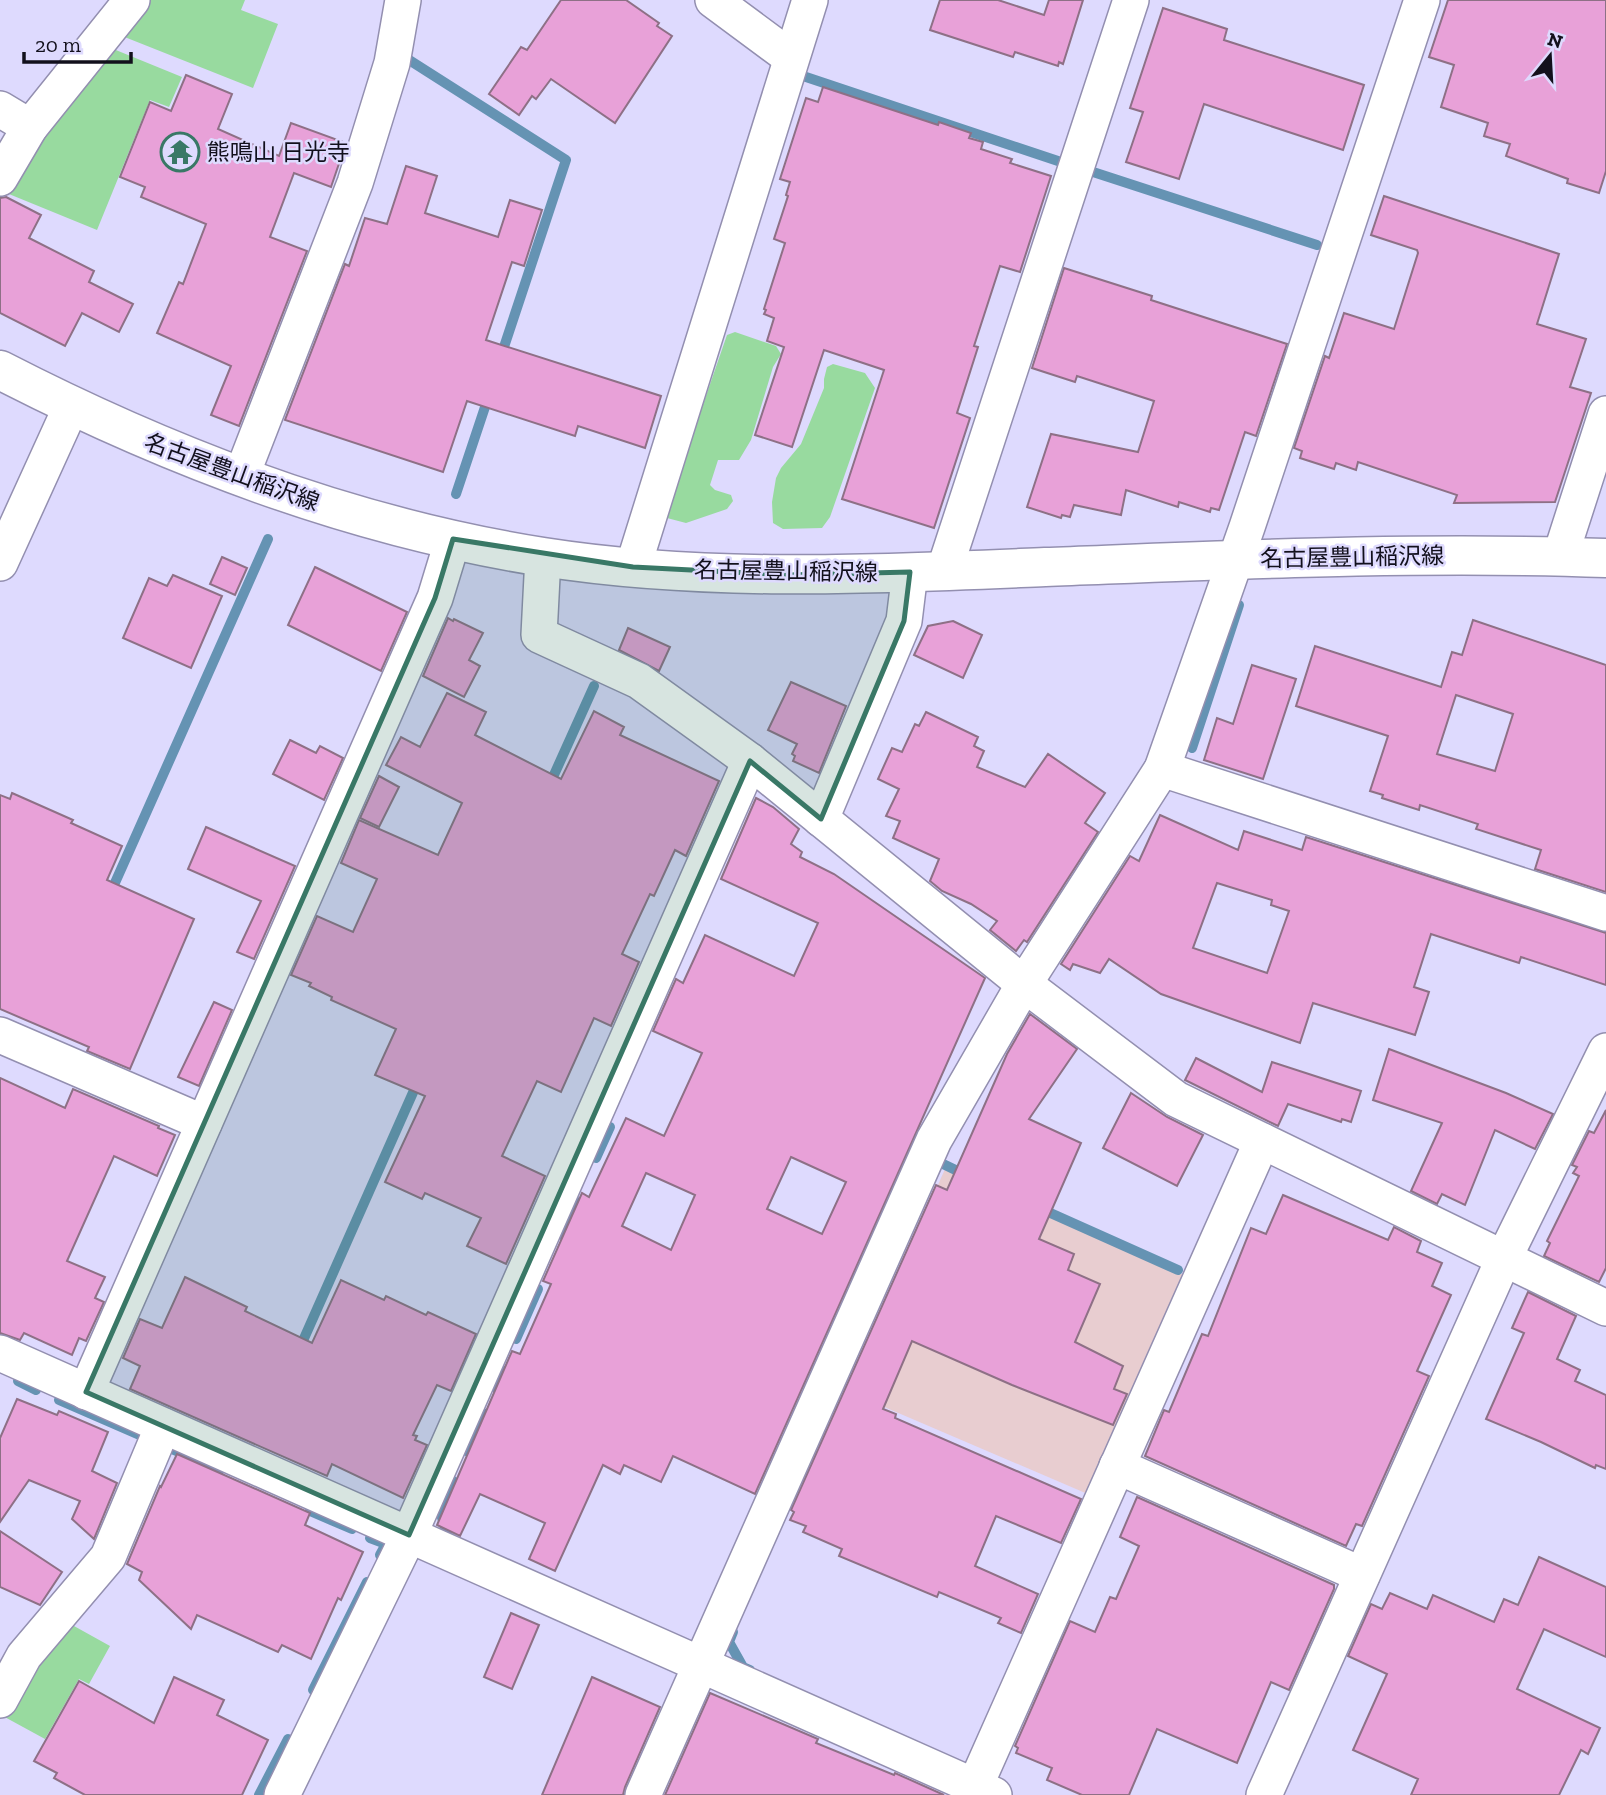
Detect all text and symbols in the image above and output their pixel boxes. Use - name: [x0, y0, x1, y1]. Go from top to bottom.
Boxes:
- scale bar: [24, 21, 131, 65]
- north arrow: [1515, 21, 1585, 91]
- text: N: [1545, 27, 1566, 53]
- text: 20 m: [35, 32, 81, 57]
- temple icon: 熊鳴山 日光寺: [159, 131, 201, 173]
- place label: 熊鳴山 日光寺: [207, 138, 350, 166]
- street label: 名古屋豊山稲沢線: [141, 427, 323, 517]
- street label: 名古屋豊山稲沢線: [1260, 541, 1444, 573]
- street label: 名古屋豊山稲沢線: [694, 555, 878, 587]

